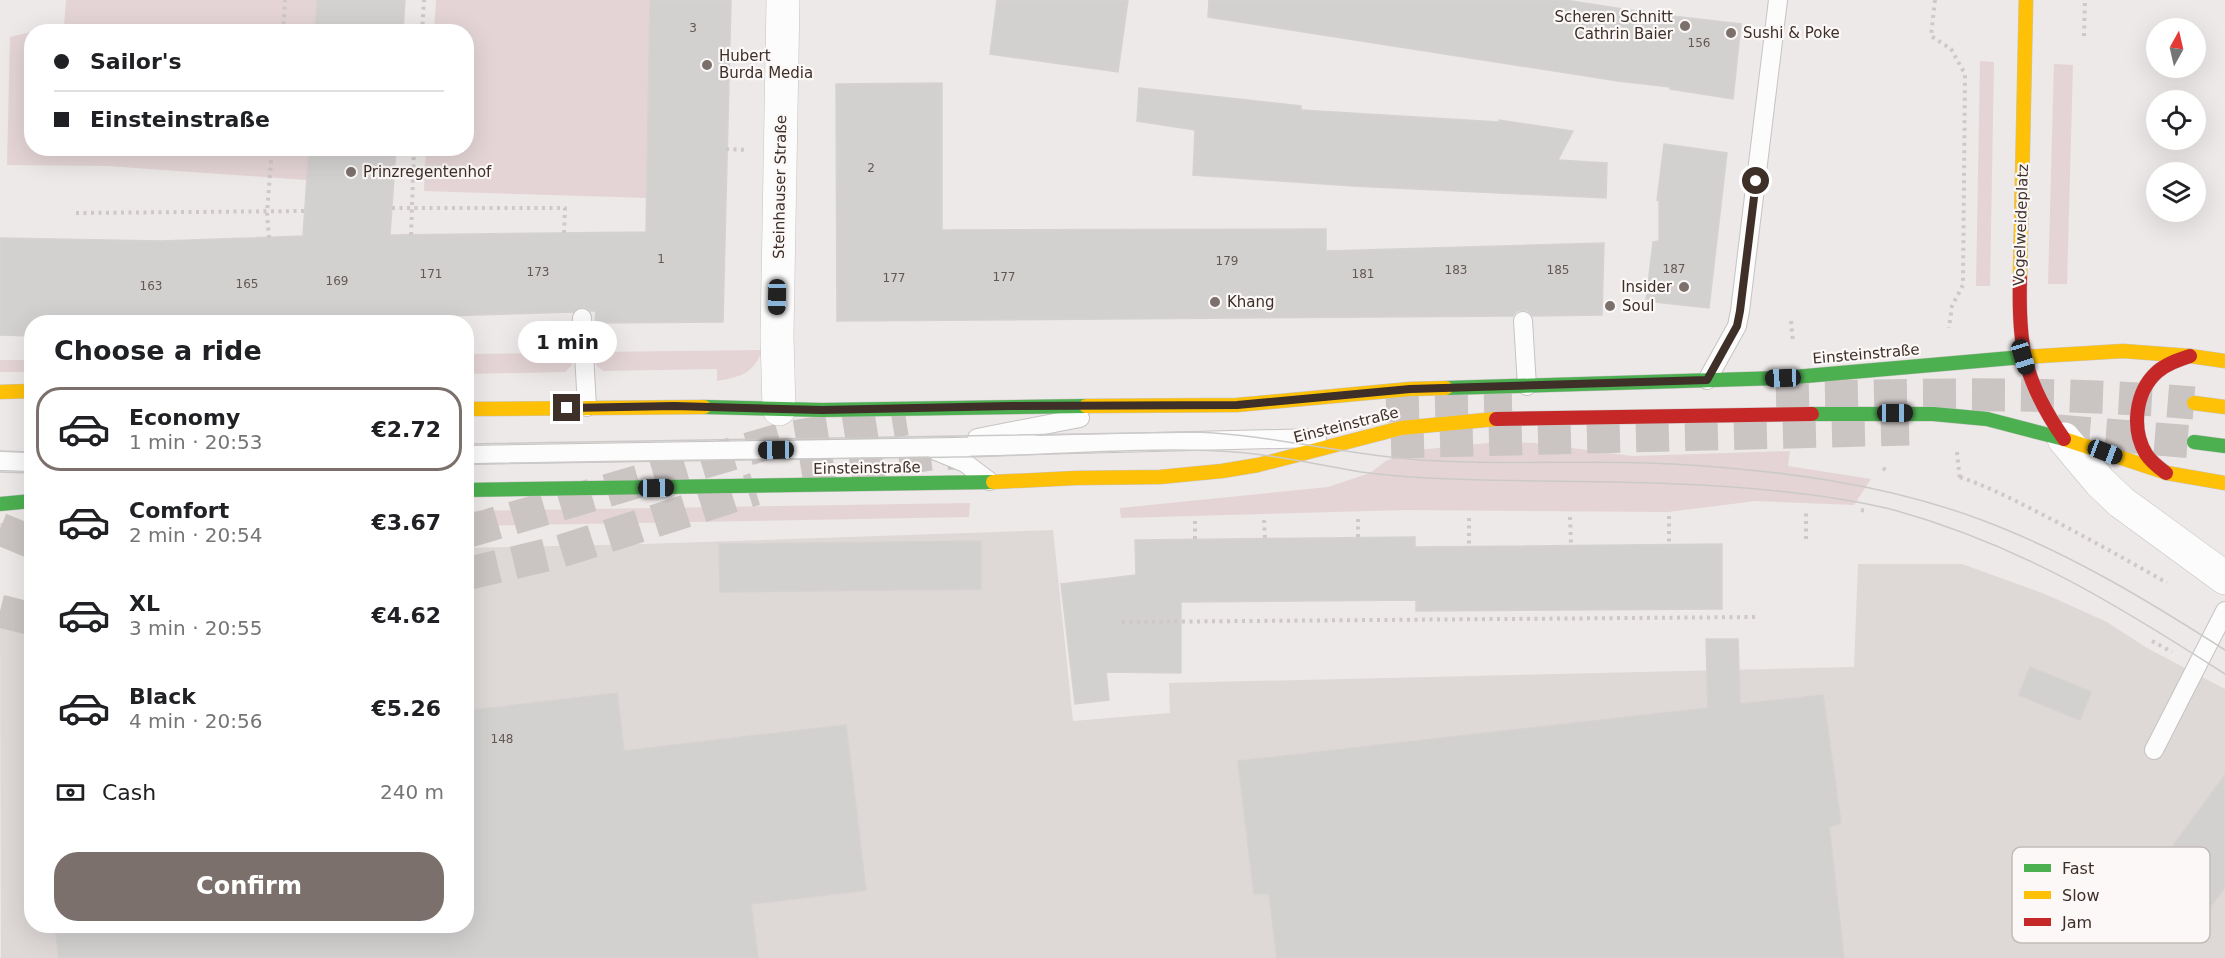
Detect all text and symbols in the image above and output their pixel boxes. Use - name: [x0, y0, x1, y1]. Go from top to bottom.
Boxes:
- place label: Scheren Schnitt Cathrin Baier: [1554, 8, 1674, 43]
- north arrow: [2146, 18, 2206, 78]
- map controls: [2146, 18, 2206, 222]
- marker: Scheren Schnitt Cathrin Baier: [1678, 19, 1692, 33]
- house number: 3: [689, 21, 697, 35]
- place label: Sushi & Poke: [1743, 24, 1840, 42]
- marker: Sushi & Poke: [1724, 26, 1738, 40]
- house number: 156: [1688, 36, 1710, 50]
- place label: Hubert Burda Media: [719, 47, 813, 82]
- text: Sailor's: [90, 49, 182, 74]
- marker: Hubert Burda Media: [700, 58, 714, 72]
- button: locate: [2146, 90, 2206, 150]
- text: Einsteinstraße: [90, 107, 270, 132]
- street label: Steinhauser Straße: [770, 115, 790, 259]
- house number: 2: [867, 161, 875, 175]
- button: layers: [2146, 162, 2206, 222]
- place label: Prinzregentenhof: [363, 163, 492, 181]
- street label: Vogelweideplatz: [2010, 163, 2032, 286]
- marker: Prinzregentenhof: [344, 165, 358, 179]
- route start: [1742, 167, 1769, 194]
- house number: 1: [657, 252, 665, 266]
- house number: 179: [1216, 254, 1238, 268]
- house number: 187: [1663, 262, 1685, 276]
- house number: 183: [1445, 263, 1467, 277]
- house number: 185: [1547, 263, 1569, 277]
- house number: 173: [527, 265, 549, 279]
- house number: 171: [420, 267, 442, 281]
- house number: 181: [1352, 267, 1374, 281]
- house number: 177: [993, 270, 1015, 284]
- house number: 177: [883, 271, 905, 285]
- house number: 169: [326, 274, 348, 288]
- house number: 165: [236, 277, 258, 291]
- place label: Insider: [1621, 278, 1673, 296]
- house number: 163: [140, 279, 162, 293]
- car: [768, 279, 786, 315]
- marker: Insider: [1677, 280, 1691, 294]
- place label: Khang: [1227, 293, 1275, 311]
- marker: Khang: [1208, 295, 1222, 309]
- place label: Soul: [1622, 297, 1654, 315]
- marker: Soul: [1603, 299, 1617, 313]
- callout: 1 min: [518, 321, 616, 363]
- text: 1 min: [536, 330, 599, 354]
- text: Choose a ride: [54, 335, 262, 366]
- car: [2009, 337, 2037, 377]
- street label: Einsteinstraße: [1812, 340, 1920, 368]
- car: [1765, 368, 1801, 388]
- route end: [553, 394, 580, 421]
- icon: car: [57, 402, 111, 456]
- street label: Einsteinstraße: [1292, 403, 1400, 447]
- car: [1877, 404, 1913, 422]
- text: Economy: [129, 405, 240, 430]
- text: €2.72: [371, 417, 441, 442]
- text: 1 min · 20:53: [129, 430, 263, 454]
- car: [2085, 437, 2125, 467]
- car: [758, 441, 794, 459]
- street label: Einsteinstraße: [813, 458, 921, 478]
- car: [638, 479, 674, 497]
- icon: car: [57, 495, 111, 549]
- text: Comfort: [129, 498, 229, 523]
- text: €3.67: [371, 510, 441, 535]
- text: 2 min · 20:54: [129, 523, 263, 547]
- icon: car: [57, 588, 111, 642]
- text: XL: [129, 591, 160, 616]
- text: €4.62: [371, 603, 441, 628]
- text: 3 min · 20:55: [129, 616, 263, 640]
- icon: car: [57, 681, 111, 735]
- text: Black: [129, 684, 196, 709]
- text: €5.26: [371, 696, 441, 721]
- text: 4 min · 20:56: [129, 709, 263, 733]
- house number: 148: [491, 732, 513, 746]
- icon: cash: [54, 776, 87, 809]
- text: Cash: [102, 780, 156, 805]
- text: 240 m: [380, 780, 444, 804]
- legend: [2012, 847, 2210, 943]
- button: Confirm: [54, 852, 444, 921]
- text: Fast: [2062, 859, 2094, 878]
- text: Slow: [2062, 886, 2099, 905]
- text: Jam: [2061, 913, 2092, 932]

